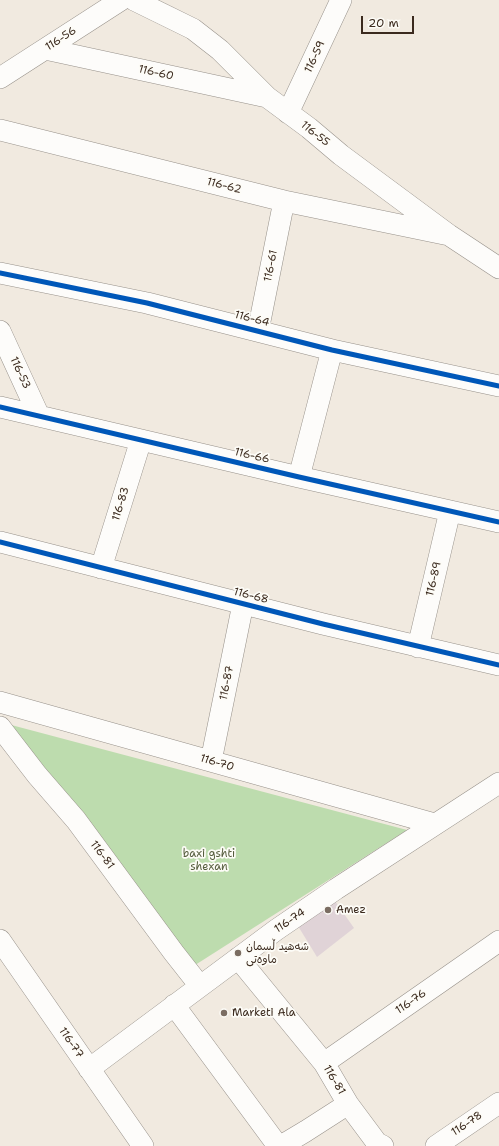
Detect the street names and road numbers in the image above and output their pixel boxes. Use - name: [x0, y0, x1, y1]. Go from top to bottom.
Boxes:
- street label: 116-56: [43, 24, 79, 54]
- street label: 116-59: [302, 39, 328, 75]
- street label: 116-60: [137, 63, 175, 83]
- street label: 116-55: [298, 119, 332, 149]
- street label: 116-62: [205, 175, 243, 197]
- street label: 116-61: [261, 249, 281, 283]
- street label: 116-64: [233, 308, 271, 330]
- street label: 116-53: [7, 355, 33, 391]
- street label: 116-66: [233, 446, 271, 466]
- street label: 116-83: [110, 485, 132, 523]
- street label: 116-89: [424, 560, 444, 598]
- street label: 116-68: [232, 585, 270, 607]
- street label: 116-87: [217, 665, 237, 701]
- street label: 116-70: [199, 752, 235, 774]
- street label: 116-81: [87, 838, 117, 872]
- street label: 116-74: [272, 906, 308, 936]
- street label: 116-76: [393, 987, 429, 1017]
- street label: 116-77: [56, 1025, 86, 1061]
- street label: 116-81: [320, 1063, 348, 1097]
- street label: 116-78: [449, 1109, 485, 1139]

